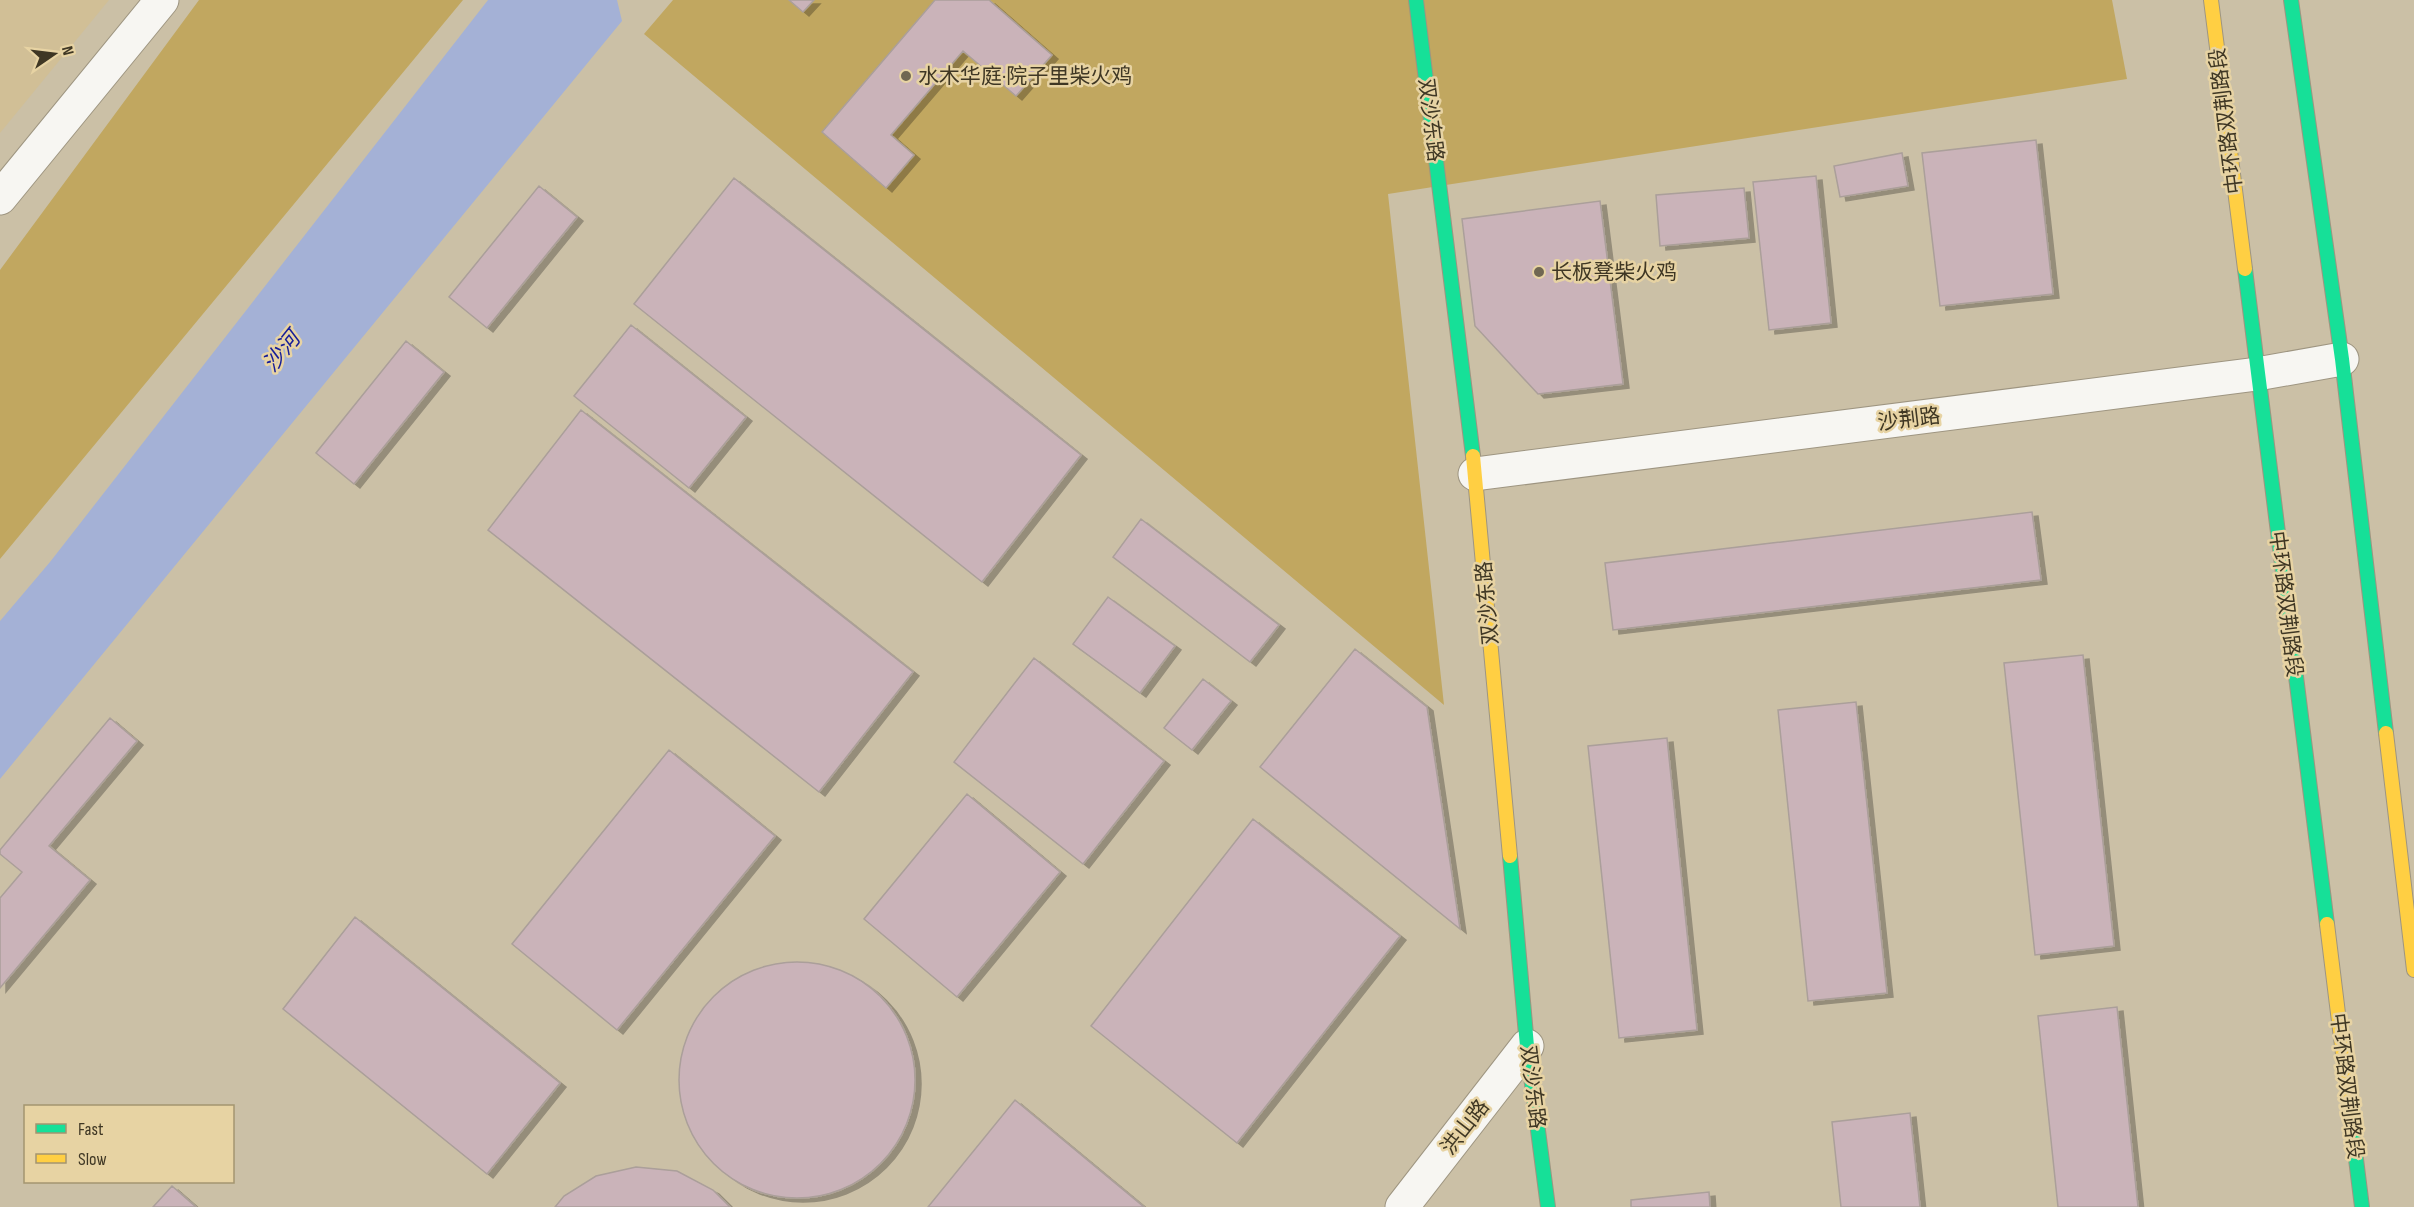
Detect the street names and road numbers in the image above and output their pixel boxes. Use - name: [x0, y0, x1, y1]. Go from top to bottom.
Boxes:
- street label: 中环路双荆路段: [2205, 46, 2248, 195]
- street label: 双沙东路: [1413, 77, 1448, 163]
- street label: 沙荆路: [1876, 403, 1942, 436]
- street label: 中环路双荆路段: [2264, 530, 2307, 679]
- street label: 双沙东路: [1471, 560, 1504, 646]
- street label: 中环路双荆路段: [2325, 1012, 2368, 1161]
- street label: 双沙东路: [1515, 1044, 1550, 1130]
- street label: 洪山路: [1436, 1095, 1495, 1160]

